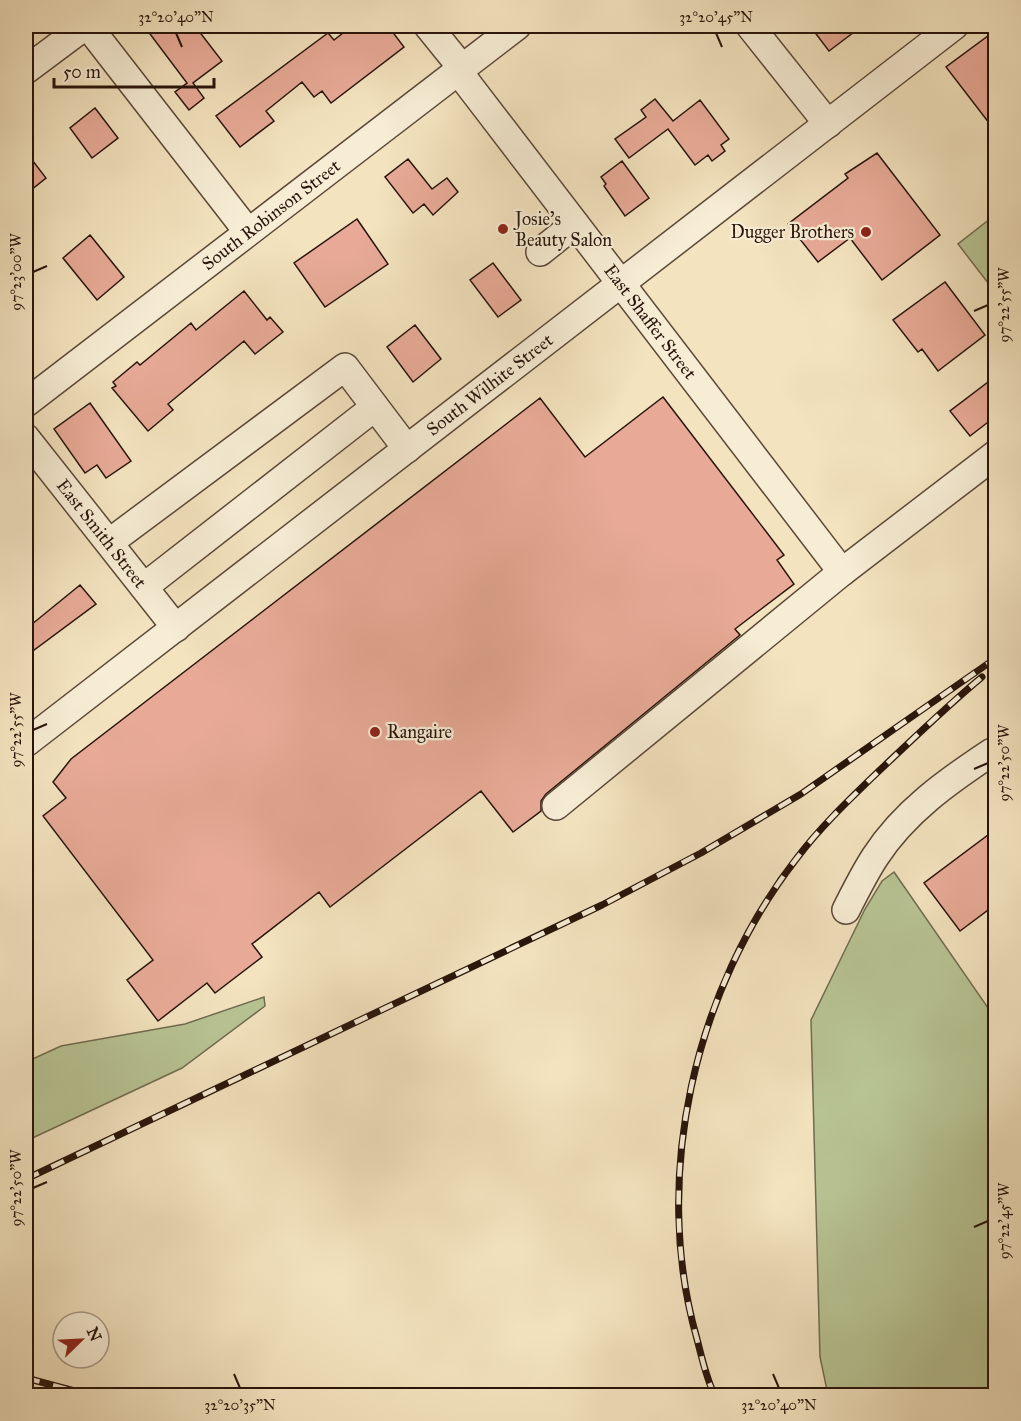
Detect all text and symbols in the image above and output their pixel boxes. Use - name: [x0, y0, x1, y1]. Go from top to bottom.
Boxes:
- text: 32°20'40"N: [138, 8, 214, 26]
- text: 32°20'45"N: [679, 8, 753, 26]
- scale bar: [54, 51, 214, 89]
- text: 50 m: [63, 61, 101, 83]
- street label: South Robinson Street: [197, 154, 345, 275]
- place label: Josie's Beauty Salon: [513, 208, 612, 251]
- place label: Dugger Brothers: [730, 221, 854, 244]
- marker: Josie's Beauty Salon: [496, 222, 510, 236]
- marker: Dugger Brothers: [859, 225, 873, 239]
- text: 97°23'00"W: [7, 233, 25, 311]
- street label: East Shaffer Street: [599, 260, 702, 384]
- text: 97°22'55"W: [995, 267, 1013, 343]
- street label: South Wilhite Street: [422, 329, 558, 440]
- street label: East Smith Street: [52, 475, 152, 593]
- text: 97°22'55"W: [7, 692, 25, 768]
- place label: Rangaire: [387, 721, 452, 744]
- text: 97°22'50"W: [995, 724, 1013, 801]
- marker: Rangaire: [368, 725, 382, 739]
- text: 97°22'50"W: [7, 1149, 25, 1226]
- text: 97°22'45"W: [995, 1182, 1013, 1259]
- north arrow: [51, 1310, 111, 1370]
- text: N: [83, 1324, 106, 1345]
- text: 32°20'35"N: [204, 1396, 276, 1414]
- text: 32°20'40"N: [741, 1396, 817, 1414]

